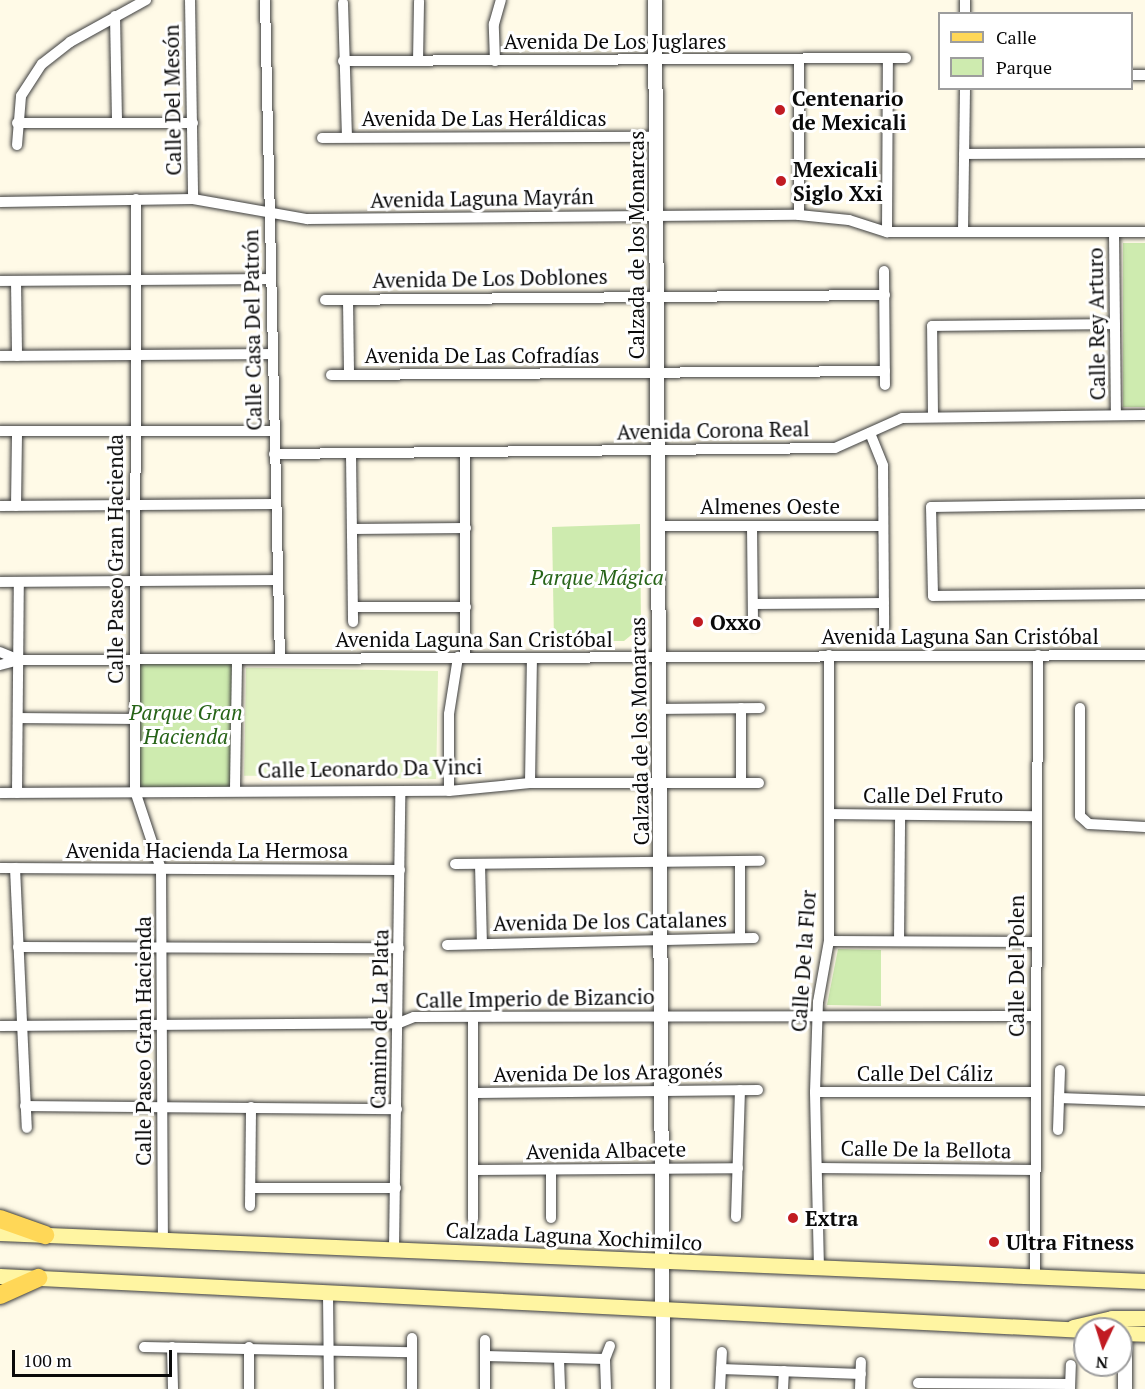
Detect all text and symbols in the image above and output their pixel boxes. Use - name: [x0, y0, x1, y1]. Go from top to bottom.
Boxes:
- legend: [938, 12, 1133, 90]
- street label: Calle Del Mesón: [158, 24, 186, 176]
- text: Calle: [996, 25, 1037, 49]
- street label: Avenida De Los Juglares: [504, 28, 726, 54]
- text: Parque: [996, 55, 1052, 79]
- place label: Centenario de Mexicali: [792, 85, 906, 135]
- marker: Centenario de Mexicali: [773, 103, 787, 117]
- street label: Avenida De Las Heráldicas: [362, 105, 606, 131]
- street label: Calzada de los Monarcas: [623, 131, 649, 359]
- place label: Mexicali Siglo Xxi: [793, 156, 883, 206]
- marker: Mexicali Siglo Xxi: [774, 174, 788, 188]
- street label: Avenida Laguna Mayrán: [370, 183, 594, 213]
- street label: Calle Casa Del Patrón: [238, 229, 266, 431]
- street label: Calle Rey Arturo: [1082, 247, 1110, 401]
- street label: Avenida De Los Doblones: [372, 263, 608, 293]
- street label: Avenida De Las Cofradías: [365, 342, 599, 368]
- street label: Avenida Corona Real: [616, 416, 810, 444]
- street label: Calle Paseo Gran Hacienda: [102, 434, 128, 684]
- street label: Almenes Oeste: [700, 493, 840, 519]
- park label: Parque Mágica: [530, 564, 664, 590]
- place label: Oxxo: [710, 609, 761, 635]
- marker: Oxxo: [691, 615, 705, 629]
- street label: Calzada de los Monarcas: [624, 617, 654, 845]
- street label: Avenida Laguna San Cristóbal: [821, 623, 1099, 649]
- street label: Avenida Laguna San Cristóbal: [335, 626, 613, 652]
- park label: Parque Gran Hacienda: [129, 699, 243, 749]
- street label: Calle Leonardo Da Vinci: [257, 753, 483, 783]
- street label: Calle Del Fruto: [863, 782, 1003, 808]
- street label: Avenida Hacienda La Hermosa: [66, 837, 348, 863]
- street label: Calle De la Flor: [785, 889, 821, 1033]
- street label: Calle Del Polen: [1003, 895, 1029, 1037]
- street label: Avenida De los Catalanes: [493, 906, 727, 936]
- street label: Calle Paseo Gran Hacienda: [130, 916, 156, 1166]
- street label: Camino de La Plata: [365, 929, 393, 1109]
- street label: Calle Imperio de Bizancio: [415, 983, 655, 1013]
- street label: Avenida De los Aragonés: [493, 1057, 723, 1087]
- street label: Calle Del Cáliz: [857, 1060, 993, 1086]
- street label: Calle De la Bellota: [840, 1135, 1012, 1163]
- street label: Avenida Albacete: [525, 1136, 687, 1164]
- place label: Extra: [805, 1205, 859, 1231]
- marker: Extra: [786, 1211, 800, 1225]
- street label: Calzada Laguna Xochimilco: [445, 1217, 703, 1255]
- place label: Ultra Fitness: [1006, 1229, 1134, 1255]
- marker: Ultra Fitness: [987, 1235, 1001, 1249]
- north arrow: [1073, 1317, 1133, 1377]
- scale bar: [15, 1338, 176, 1376]
- text: 100 m: [23, 1348, 72, 1372]
- text: N: [1095, 1352, 1109, 1374]

